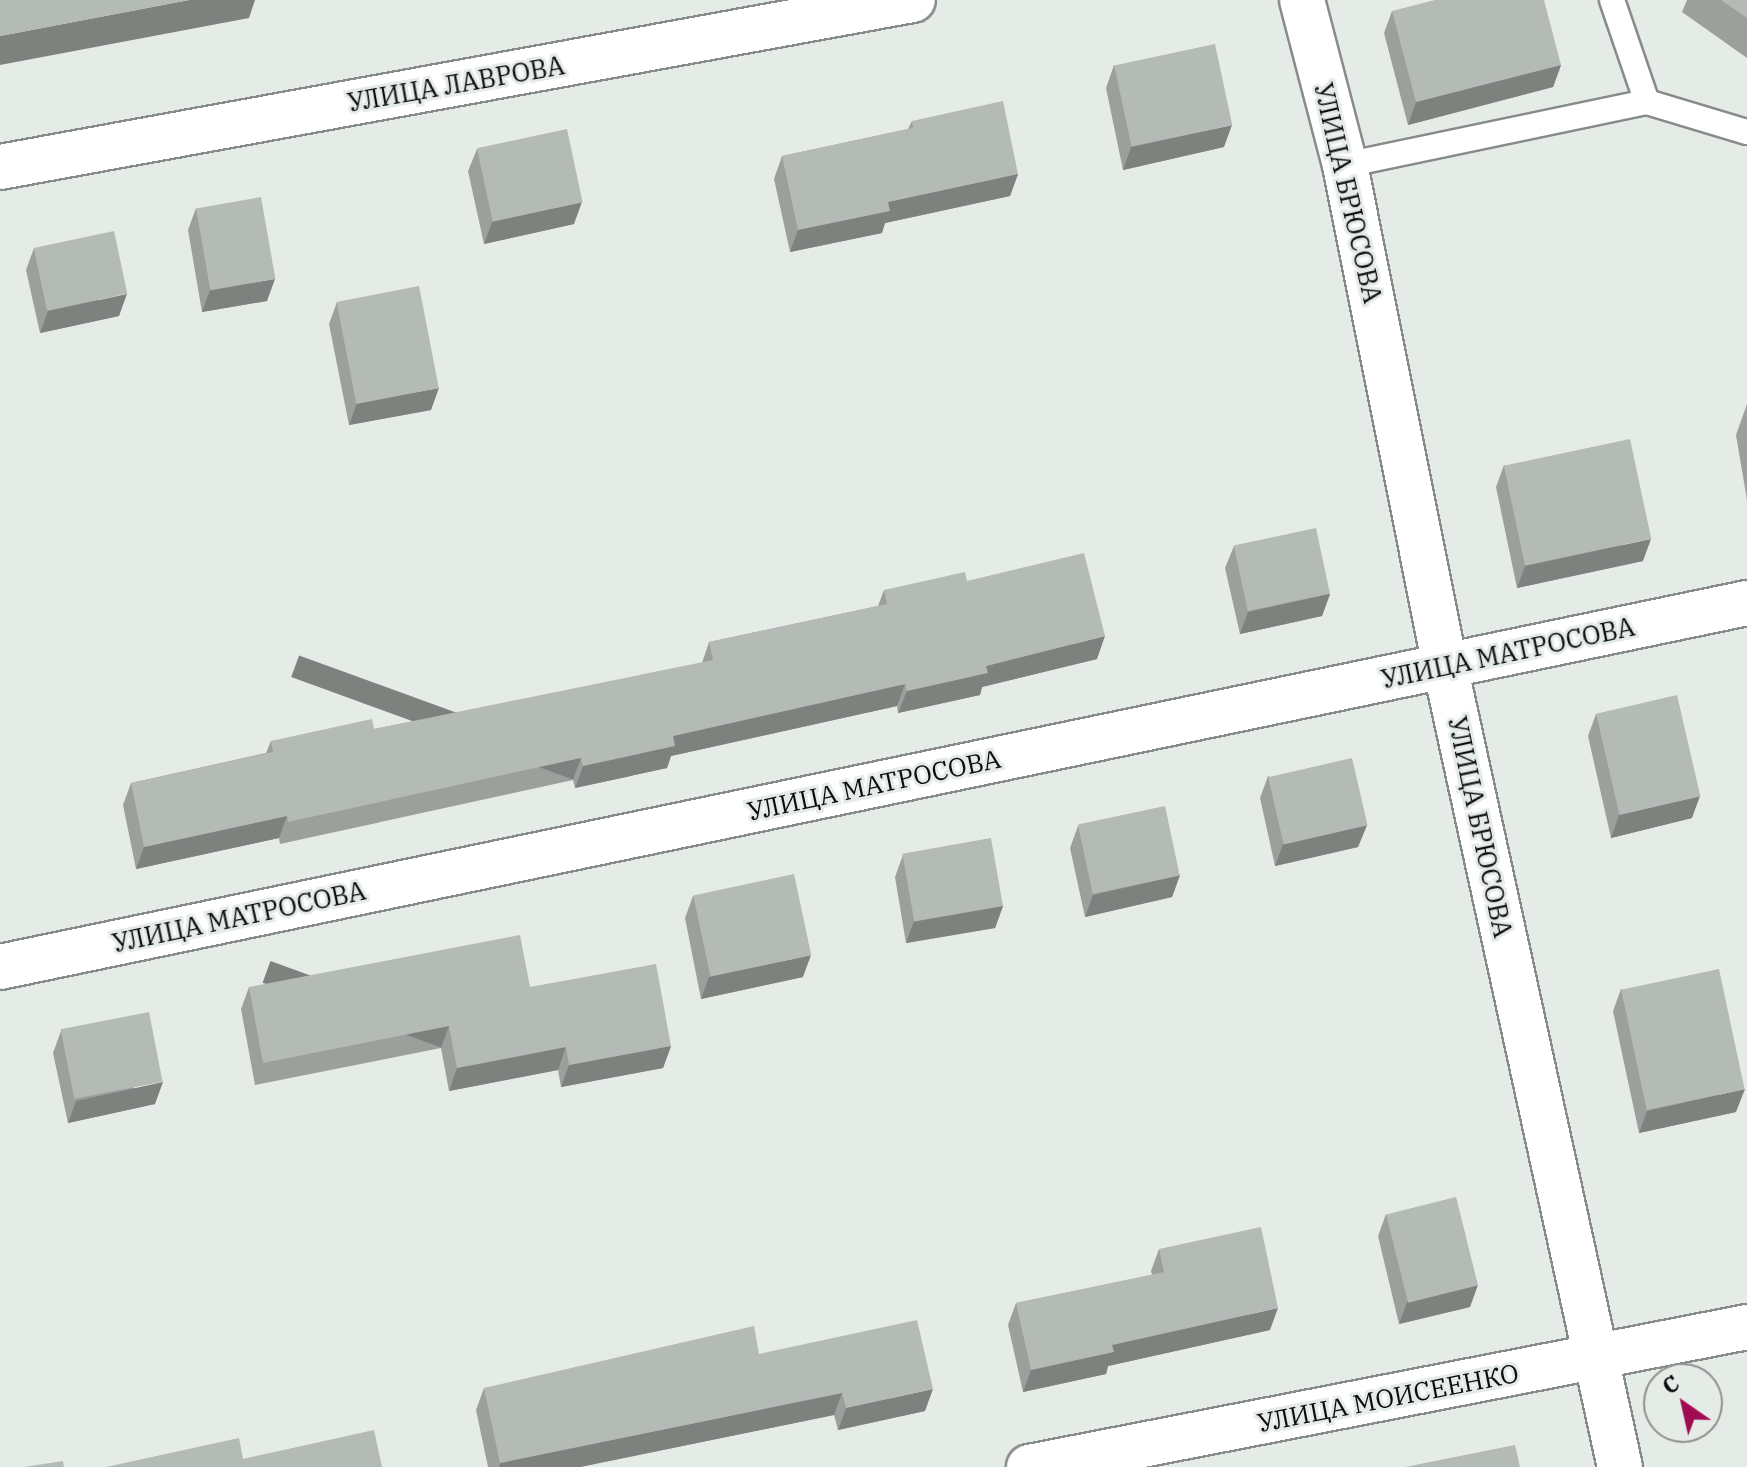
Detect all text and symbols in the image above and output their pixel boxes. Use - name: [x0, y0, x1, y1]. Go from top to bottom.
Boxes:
- street label: УЛИЦА ЛАВРОВА: [345, 50, 567, 118]
- street label: УЛИЦА БРЮСОВА: [1307, 80, 1389, 306]
- street label: УЛИЦА МАТРОСОВА: [1378, 611, 1638, 695]
- street label: УЛИЦА БРЮСОВА: [1441, 714, 1519, 940]
- street label: УЛИЦА МАТРОСОВА: [744, 743, 1004, 827]
- street label: УЛИЦА МАТРОСОВА: [109, 875, 369, 959]
- street label: УЛИЦА МОИСЕЕНКО: [1255, 1357, 1521, 1439]
- north arrow: [1643, 1363, 1723, 1443]
- text: С: [1656, 1368, 1685, 1400]

